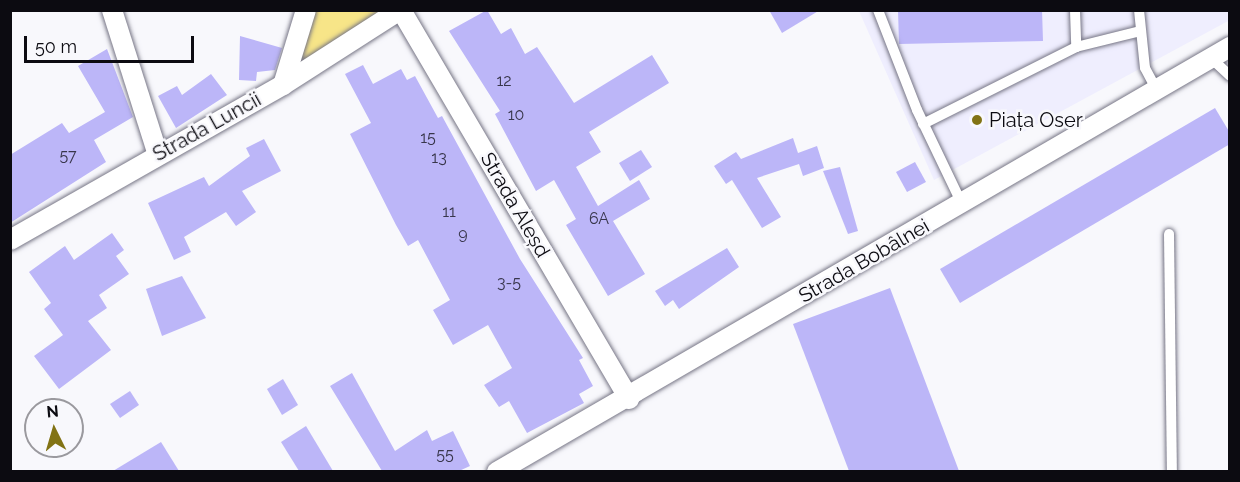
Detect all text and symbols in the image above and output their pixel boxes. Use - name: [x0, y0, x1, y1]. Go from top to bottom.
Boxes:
- scale bar: [27, 24, 196, 62]
- text: 50 m: [35, 36, 77, 57]
- house number: 12: [496, 71, 512, 91]
- street label: Strada Luncii: [149, 87, 265, 167]
- house number: 10: [508, 105, 524, 125]
- place label: Piața Oser: [989, 108, 1083, 132]
- marker: Piața Oser: [970, 113, 984, 127]
- house number: 15: [420, 128, 436, 148]
- house number: 57: [59, 146, 77, 166]
- house number: 13: [431, 148, 447, 168]
- street label: Strada Aleșd: [475, 148, 555, 262]
- house number: 11: [442, 202, 456, 222]
- house number: 6A: [589, 209, 609, 229]
- street label: Strada Bobâlnei: [795, 214, 933, 308]
- house number: 9: [458, 224, 468, 244]
- house number: 3-5: [497, 273, 521, 293]
- north arrow: [24, 398, 84, 458]
- text: N: [46, 402, 59, 422]
- house number: 55: [436, 445, 454, 465]

